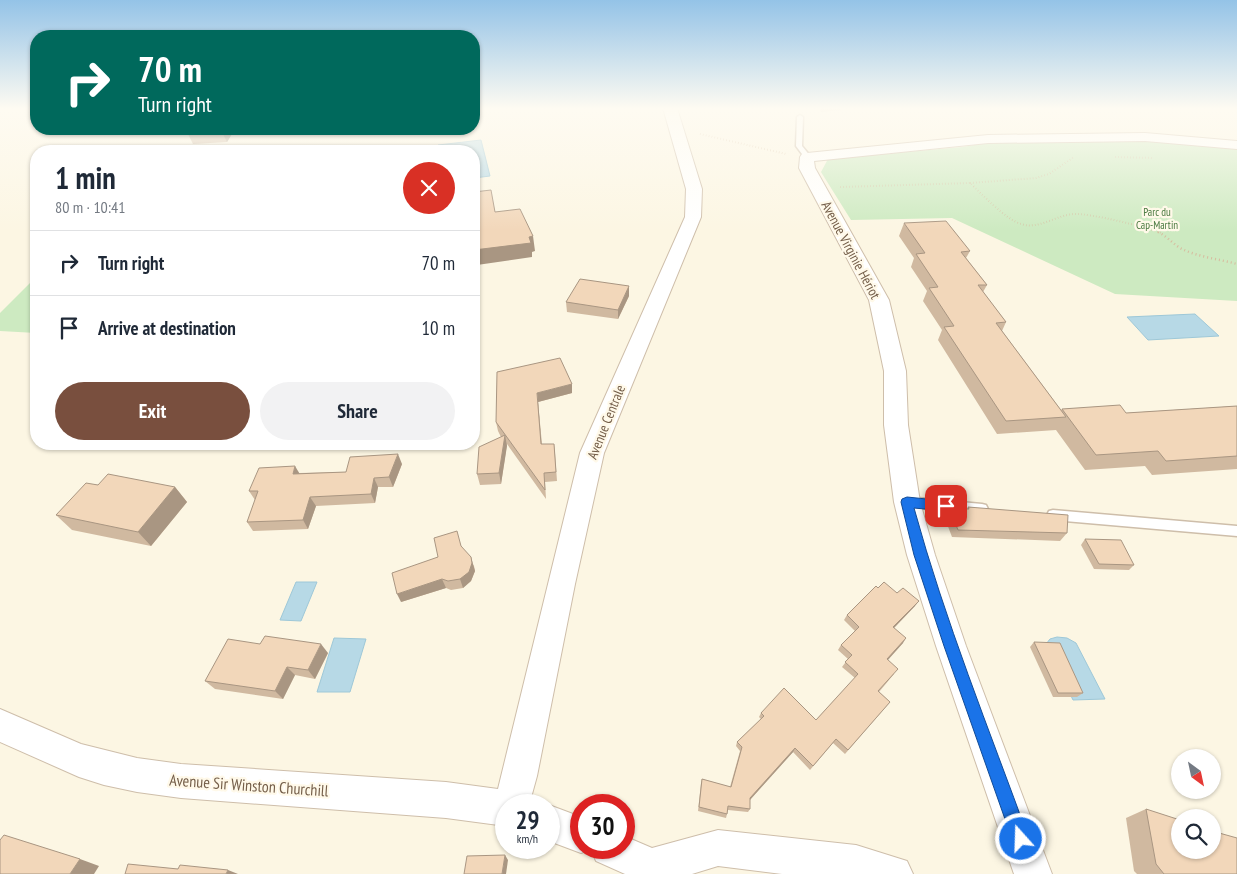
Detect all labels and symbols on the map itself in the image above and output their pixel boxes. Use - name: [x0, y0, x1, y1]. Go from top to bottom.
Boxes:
- street label: Avenue Virginie Hériot: [818, 198, 884, 302]
- park label: Parc du Cap-Martin: [1136, 205, 1178, 232]
- street label: Avenue Centrale: [583, 382, 629, 462]
- pin: [925, 485, 967, 527]
- north arrow: [1171, 749, 1221, 799]
- street label: Avenue Sir Winston Churchill: [169, 769, 329, 801]
- speed limit sign: 30: [570, 794, 635, 859]
- position arrow: [994, 812, 1046, 864]

